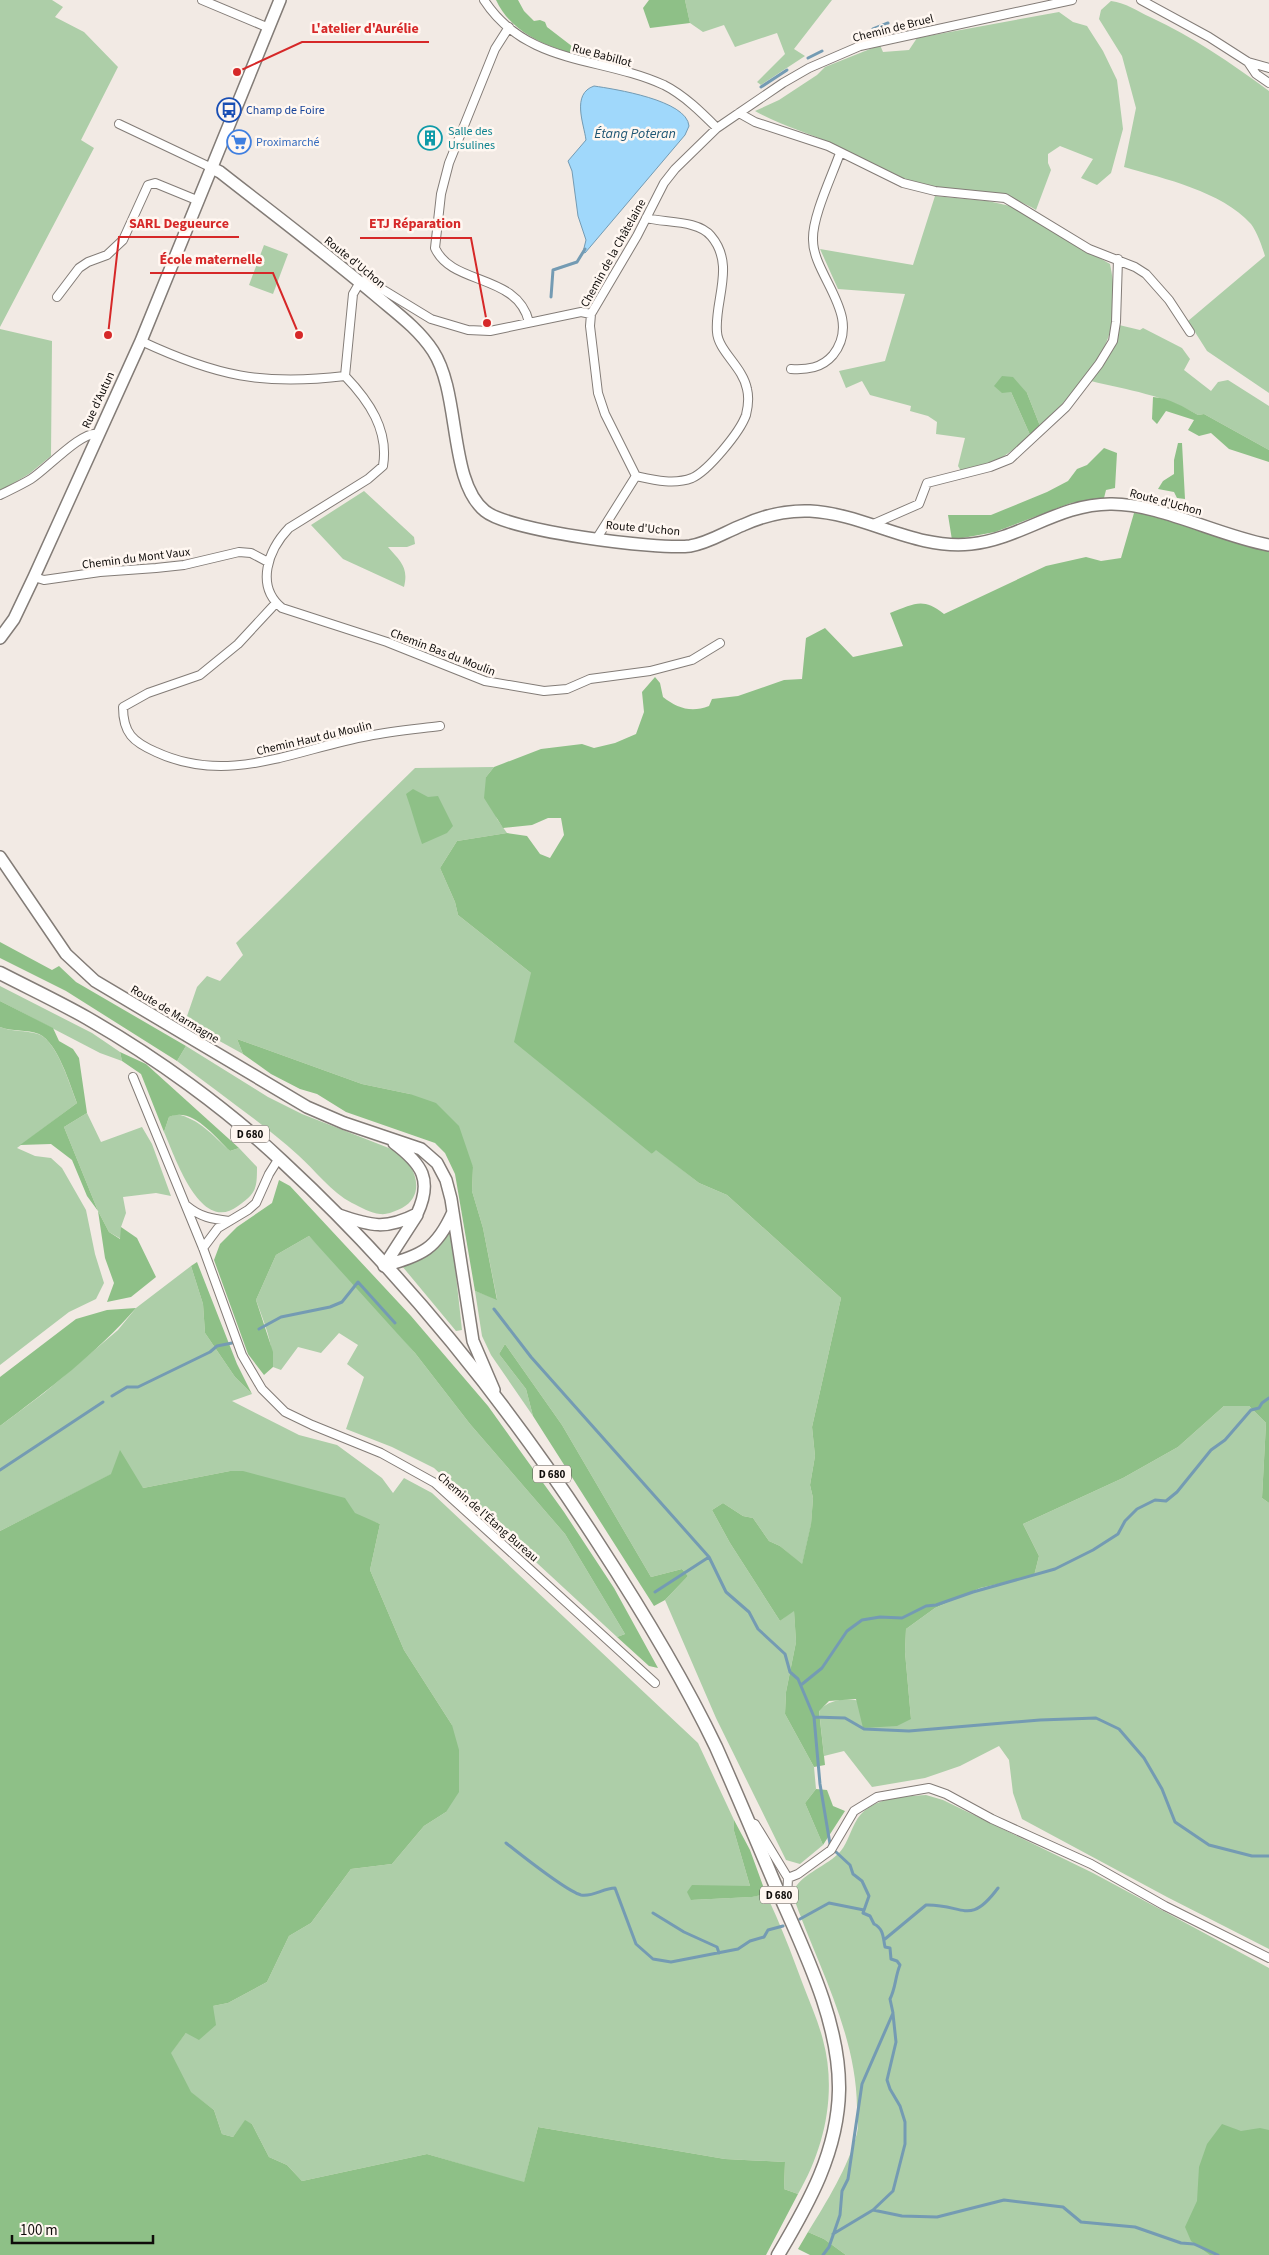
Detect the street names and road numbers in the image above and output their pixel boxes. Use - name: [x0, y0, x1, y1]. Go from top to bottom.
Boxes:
- street label: Chemin de Bruel: [851, 10, 935, 47]
- street label: Rue Babillot: [570, 39, 633, 72]
- street label: Chemin de la Châtelaine: [577, 196, 650, 310]
- street label: Route d'Uchon: [320, 232, 389, 292]
- street label: Rue d'Autun: [78, 369, 119, 431]
- street label: Route d'Uchon: [1128, 485, 1204, 520]
- street label: Route d'Uchon: [605, 517, 681, 540]
- street label: Chemin du Mont Vaux: [81, 543, 192, 574]
- street label: Chemin Bas du Moulin: [388, 625, 498, 680]
- street label: Chemin Haut du Moulin: [255, 717, 374, 760]
- street label: Route de Marmagne: [127, 981, 222, 1048]
- road number: D 680: [231, 1126, 269, 1142]
- road number: D 680: [533, 1466, 571, 1482]
- street label: Chemin de l'Étang Bureau: [433, 1469, 542, 1566]
- road number: D 680: [760, 1886, 798, 1904]

